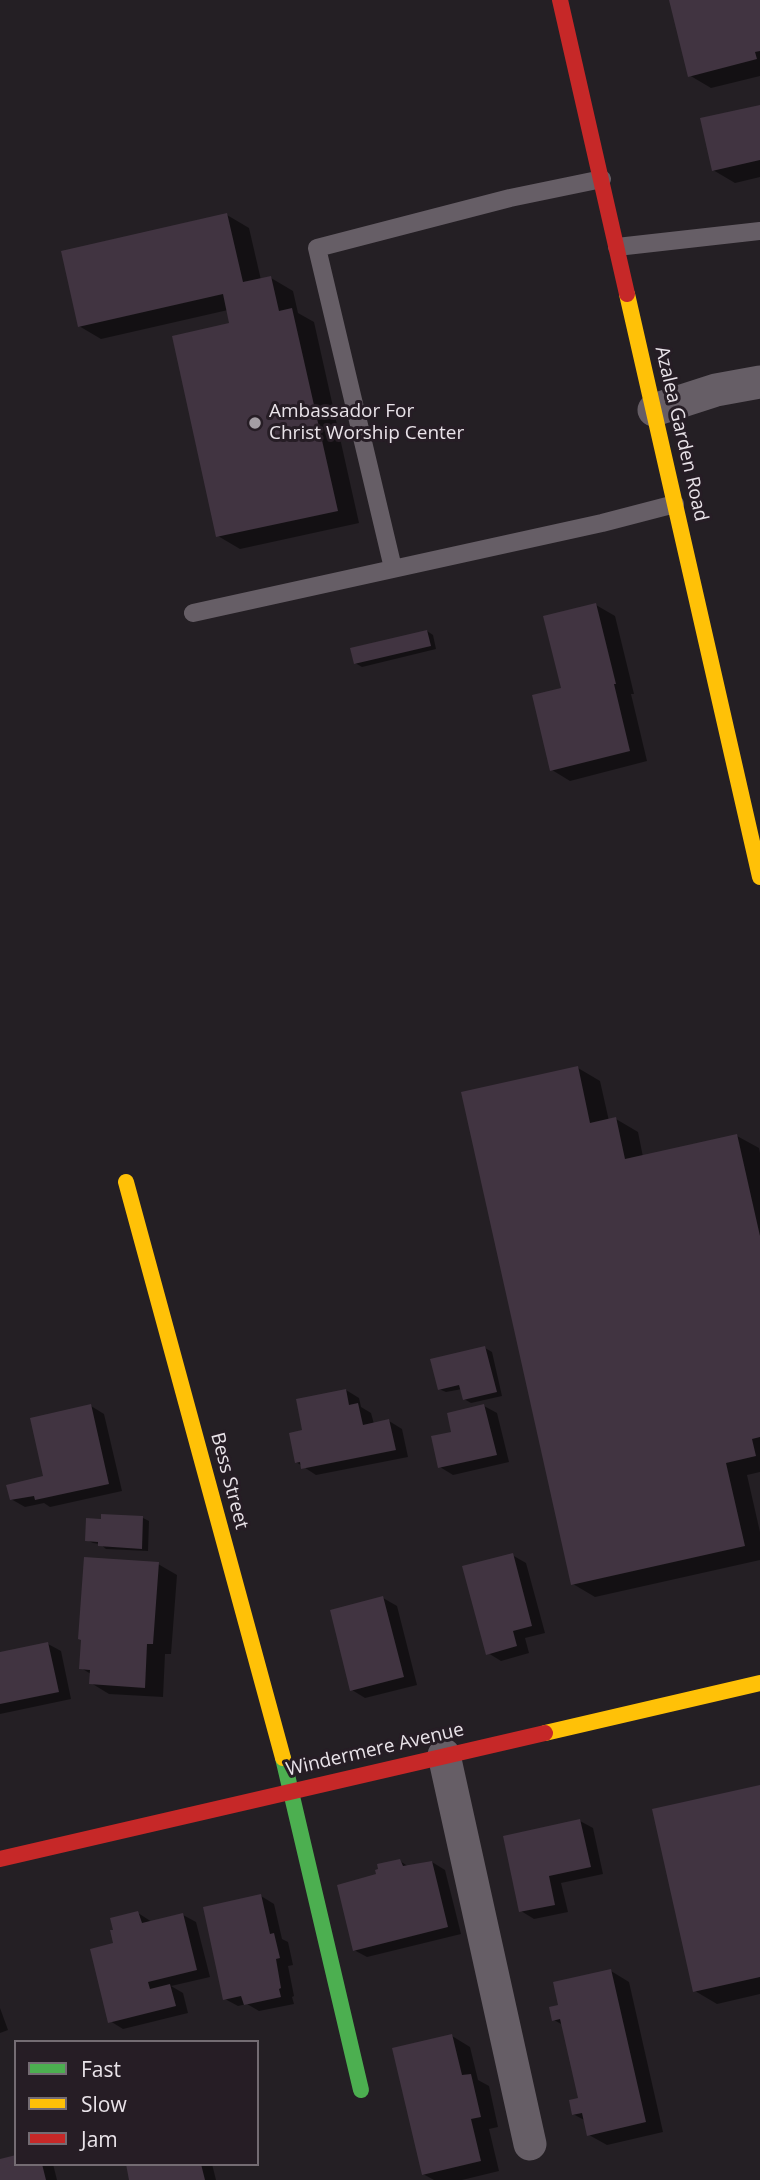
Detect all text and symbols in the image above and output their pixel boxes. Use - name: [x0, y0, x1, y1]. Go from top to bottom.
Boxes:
- street label: Azalea Garden Road: [650, 344, 712, 524]
- place label: Ambassador For Christ Worship Center: [269, 401, 464, 445]
- marker: Ambassador For Christ Worship Center: [247, 415, 263, 431]
- street label: Bess Street: [205, 1430, 253, 1532]
- street label: Windermere Avenue: [284, 1718, 466, 1782]
- legend: [14, 2040, 259, 2166]
- text: Fast: [81, 2055, 121, 2083]
- text: Slow: [81, 2090, 127, 2118]
- text: Jam: [81, 2125, 118, 2153]

